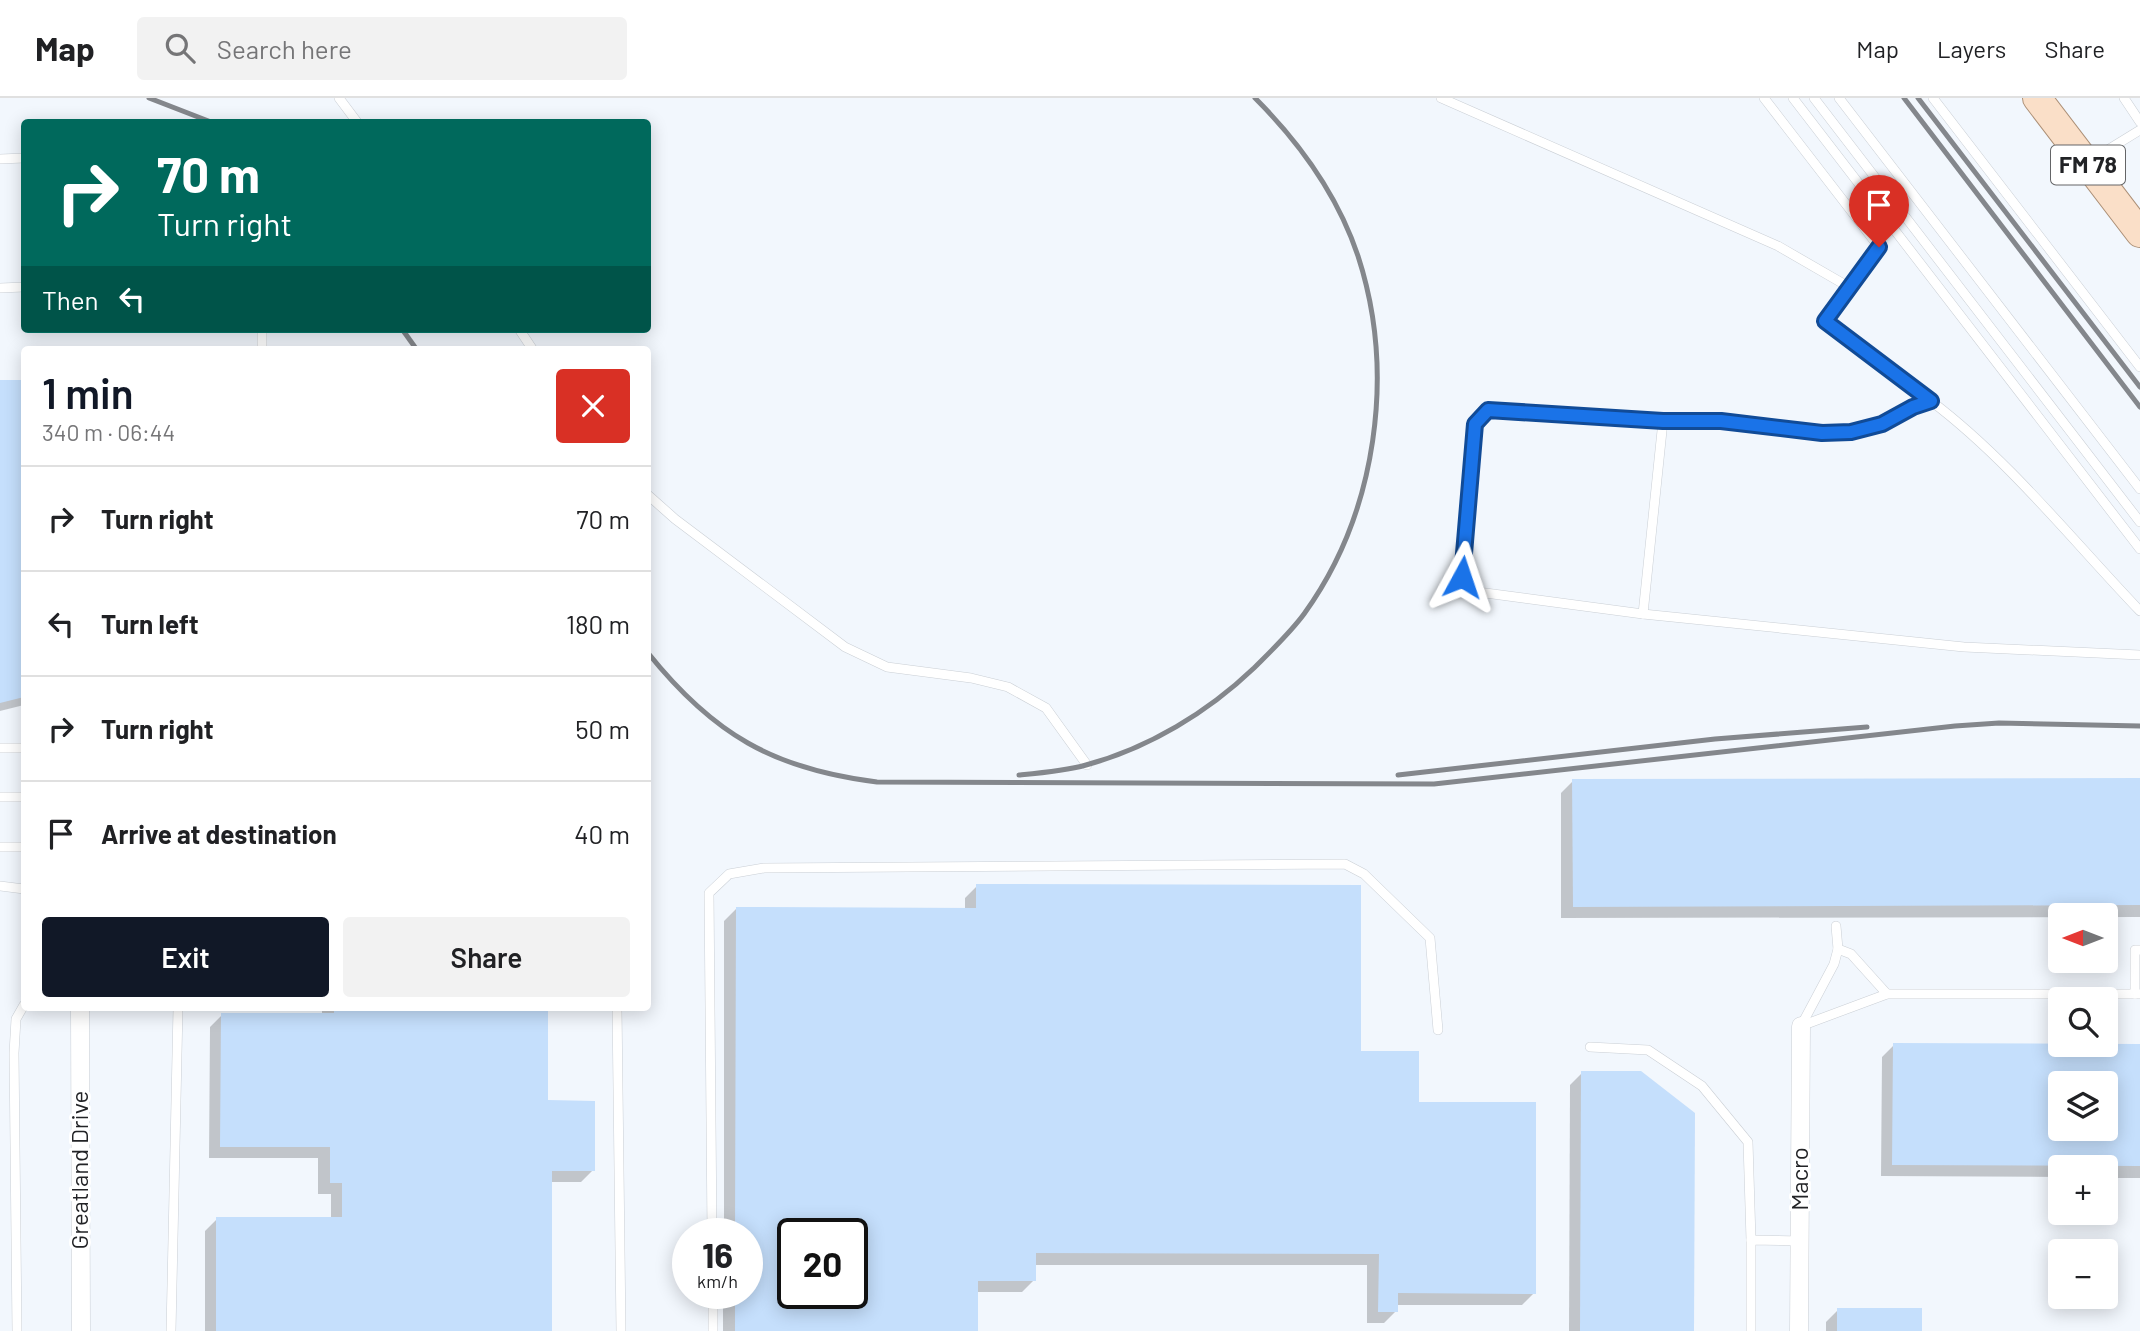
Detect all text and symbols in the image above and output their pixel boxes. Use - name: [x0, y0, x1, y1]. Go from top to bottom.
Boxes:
- search box: [137, 17, 627, 80]
- text: Map: [35, 28, 95, 68]
- icon: search: [161, 29, 199, 67]
- text: Search here: [217, 33, 352, 64]
- text: Map: [1856, 34, 1899, 63]
- text: Layers: [1937, 34, 2006, 63]
- text: Share: [2044, 34, 2105, 63]
- text: 70 m: [157, 144, 260, 203]
- road number: FM 78: [2051, 146, 2125, 184]
- icon: right: [42, 147, 133, 238]
- pin: [1849, 175, 1909, 247]
- icon: arrive: [1860, 186, 1898, 224]
- text: Turn right: [157, 204, 292, 242]
- icon: left: [113, 280, 151, 318]
- text: Then: [42, 284, 99, 315]
- text: 1 min: [42, 367, 134, 417]
- button: close: [556, 369, 630, 443]
- text: 340 m · 06:44: [42, 418, 175, 446]
- icon: right: [42, 500, 80, 538]
- text: Turn right: [101, 503, 214, 534]
- text: 70 m: [576, 503, 630, 534]
- position arrow: [1425, 540, 1499, 614]
- icon: left: [42, 605, 80, 643]
- text: Turn left: [101, 608, 199, 639]
- text: 180 m: [566, 608, 630, 639]
- icon: right: [42, 710, 80, 748]
- text: Turn right: [101, 713, 214, 744]
- text: 50 m: [575, 713, 630, 744]
- icon: arrive: [42, 815, 80, 853]
- text: Arrive at destination: [101, 818, 337, 849]
- text: 40 m: [574, 818, 630, 849]
- north arrow: [2048, 903, 2118, 973]
- map controls: [2048, 903, 2118, 1309]
- button: Exit: [42, 917, 329, 997]
- button: Share: [343, 917, 630, 997]
- button: search: [2048, 987, 2118, 1057]
- button: layers: [2048, 1071, 2118, 1141]
- street label: Greatland Drive: [64, 1091, 93, 1249]
- street label: Macro: [1784, 1147, 1813, 1211]
- button: +: [2048, 1155, 2118, 1225]
- speed limit sign: 20: [777, 1218, 868, 1309]
- text: 16: [702, 1233, 733, 1275]
- button: −: [2048, 1239, 2118, 1309]
- text: km/h: [697, 1270, 738, 1292]

